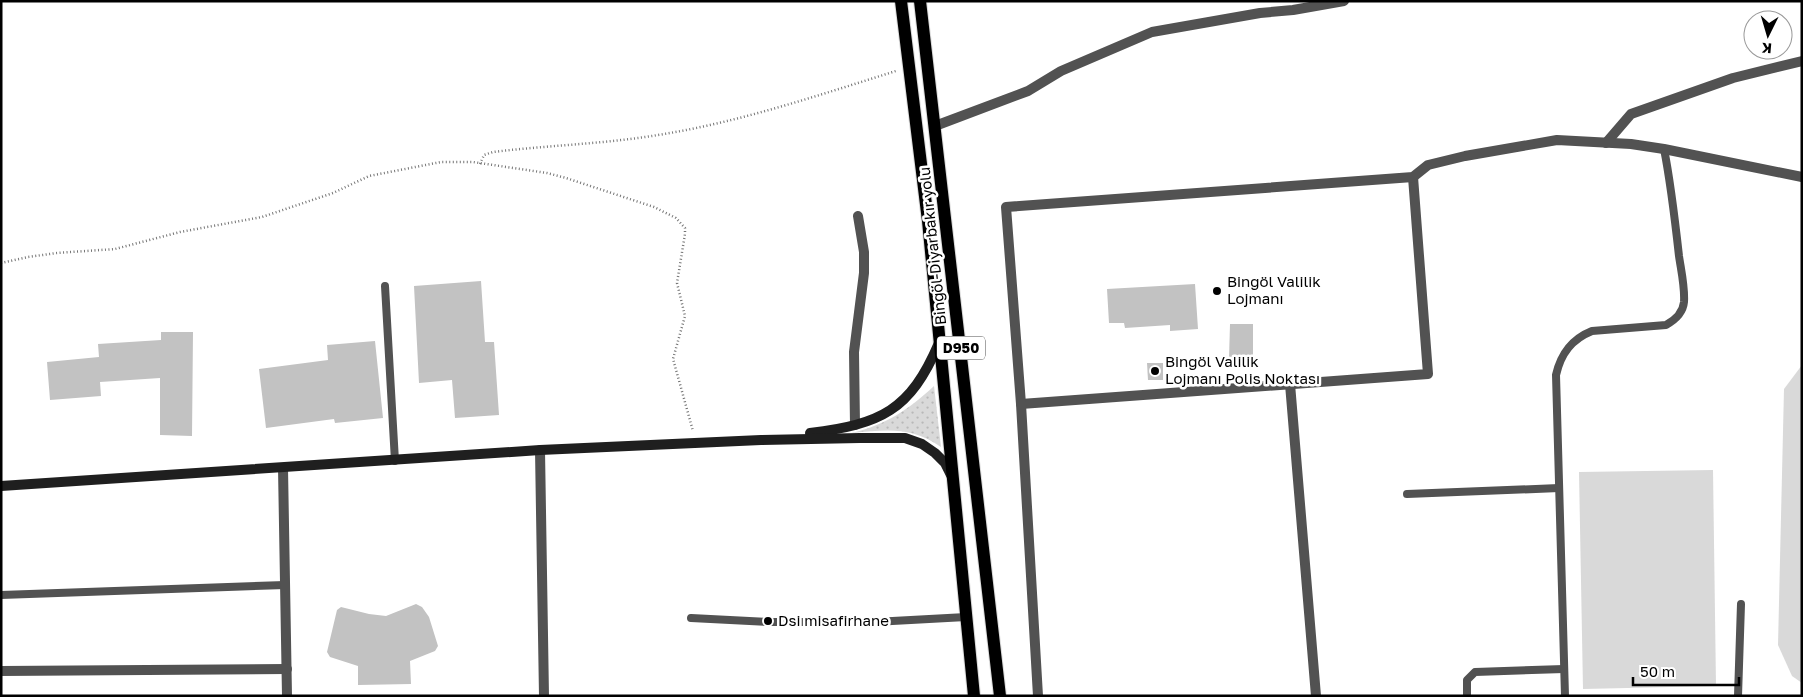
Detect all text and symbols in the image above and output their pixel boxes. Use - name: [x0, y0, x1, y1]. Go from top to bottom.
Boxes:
- north arrow: [1743, 10, 1793, 60]
- text: K: [1761, 40, 1773, 57]
- street label: Bingöl-Diyarbakır yolu: [915, 166, 949, 326]
- place label: Bingöl Valilik Lojmanı: [1227, 272, 1321, 307]
- marker: Bingöl Valilik Lojmanı: [1211, 285, 1223, 297]
- road number: D950: [937, 336, 985, 359]
- place label: Bingöl Valilik Lojmanı Polis Noktası: [1165, 352, 1320, 387]
- marker: Bingöl Valilik Lojmanı Polis Noktası: [1149, 365, 1161, 377]
- place label: Dsi misafirhane: [778, 611, 889, 629]
- marker: Dsi misafirhane: [762, 615, 774, 627]
- scale bar: [1633, 654, 1739, 686]
- text: 50 m: [1640, 662, 1675, 680]

